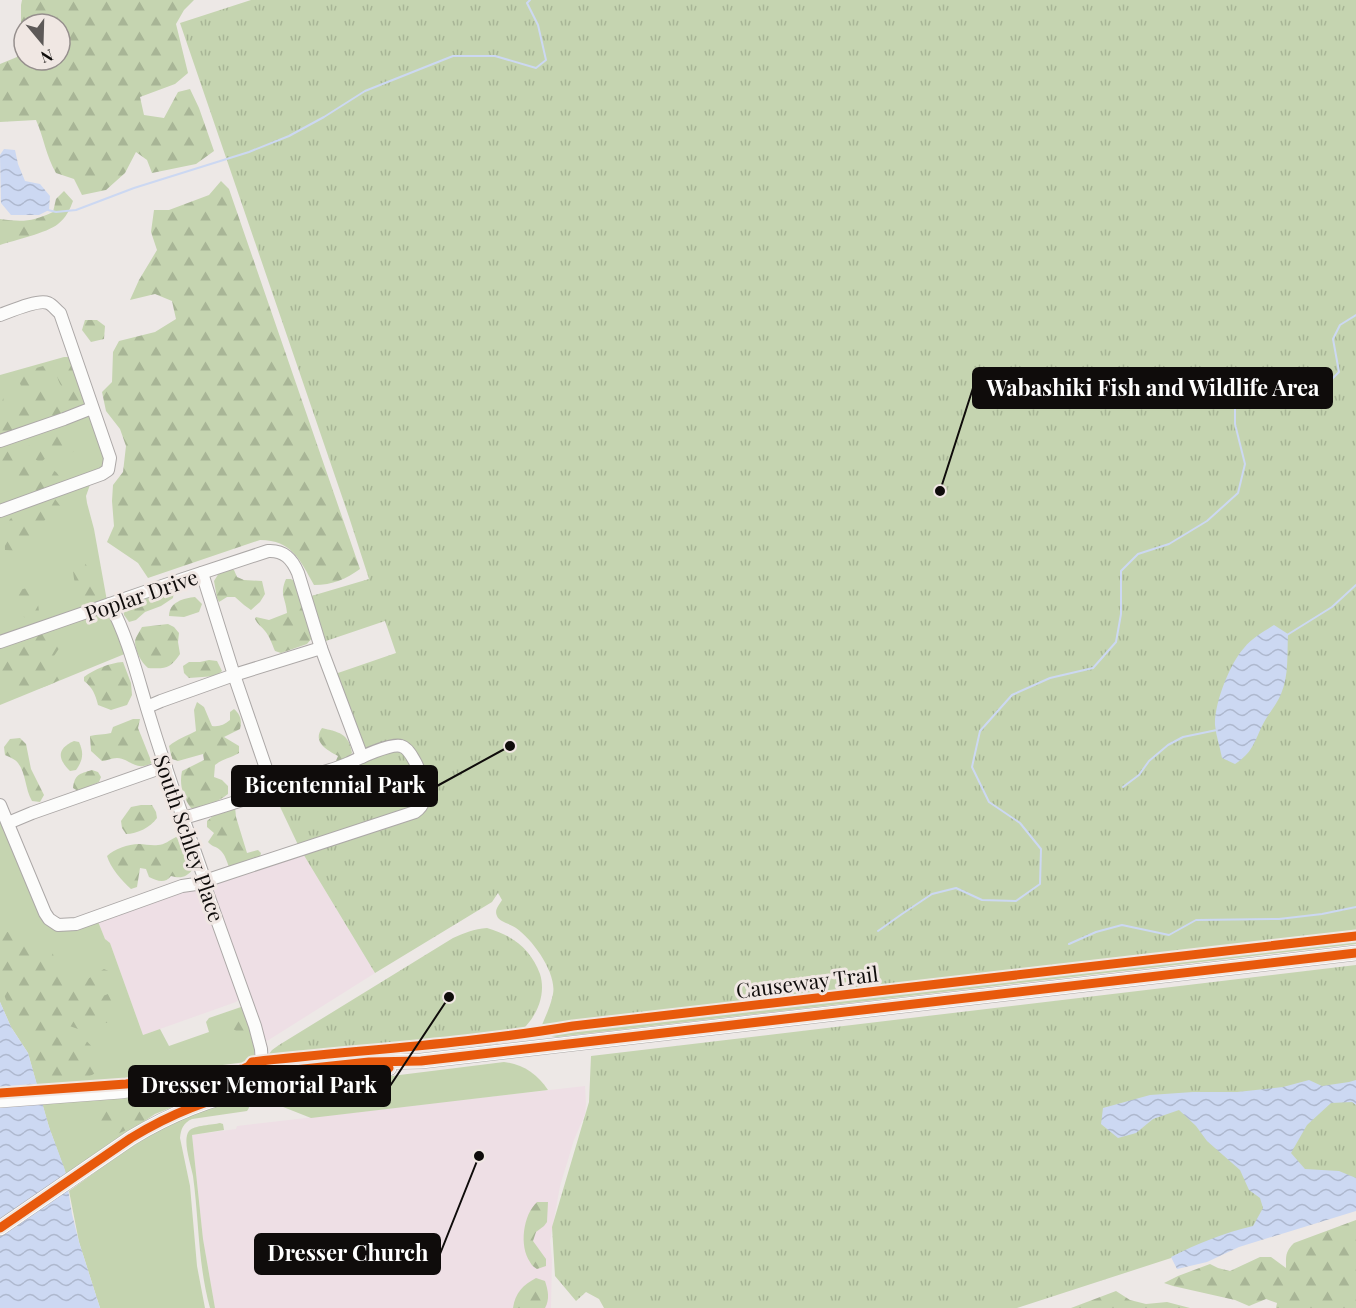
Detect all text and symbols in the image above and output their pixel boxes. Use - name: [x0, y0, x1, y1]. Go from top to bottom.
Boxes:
- north arrow: [12, 12, 72, 72]
- text: N: [38, 45, 56, 69]
- callout: Wabashiki Fish and Wildlife Area: [973, 368, 1332, 408]
- text: Wabashiki Fish and Wildlife Area: [986, 372, 1320, 402]
- street label: Poplar Drive: [81, 562, 201, 626]
- street label: South Schley Place: [148, 751, 232, 925]
- callout: Bicentennial Park: [232, 766, 437, 806]
- text: Bicentennial Park: [245, 769, 426, 799]
- street label: Causeway Trail: [734, 958, 880, 1004]
- callout: Dresser Memorial Park: [129, 1066, 390, 1106]
- text: Dresser Memorial Park: [141, 1069, 377, 1099]
- callout: Dresser Church: [255, 1234, 440, 1274]
- text: Dresser Church: [268, 1237, 429, 1267]

